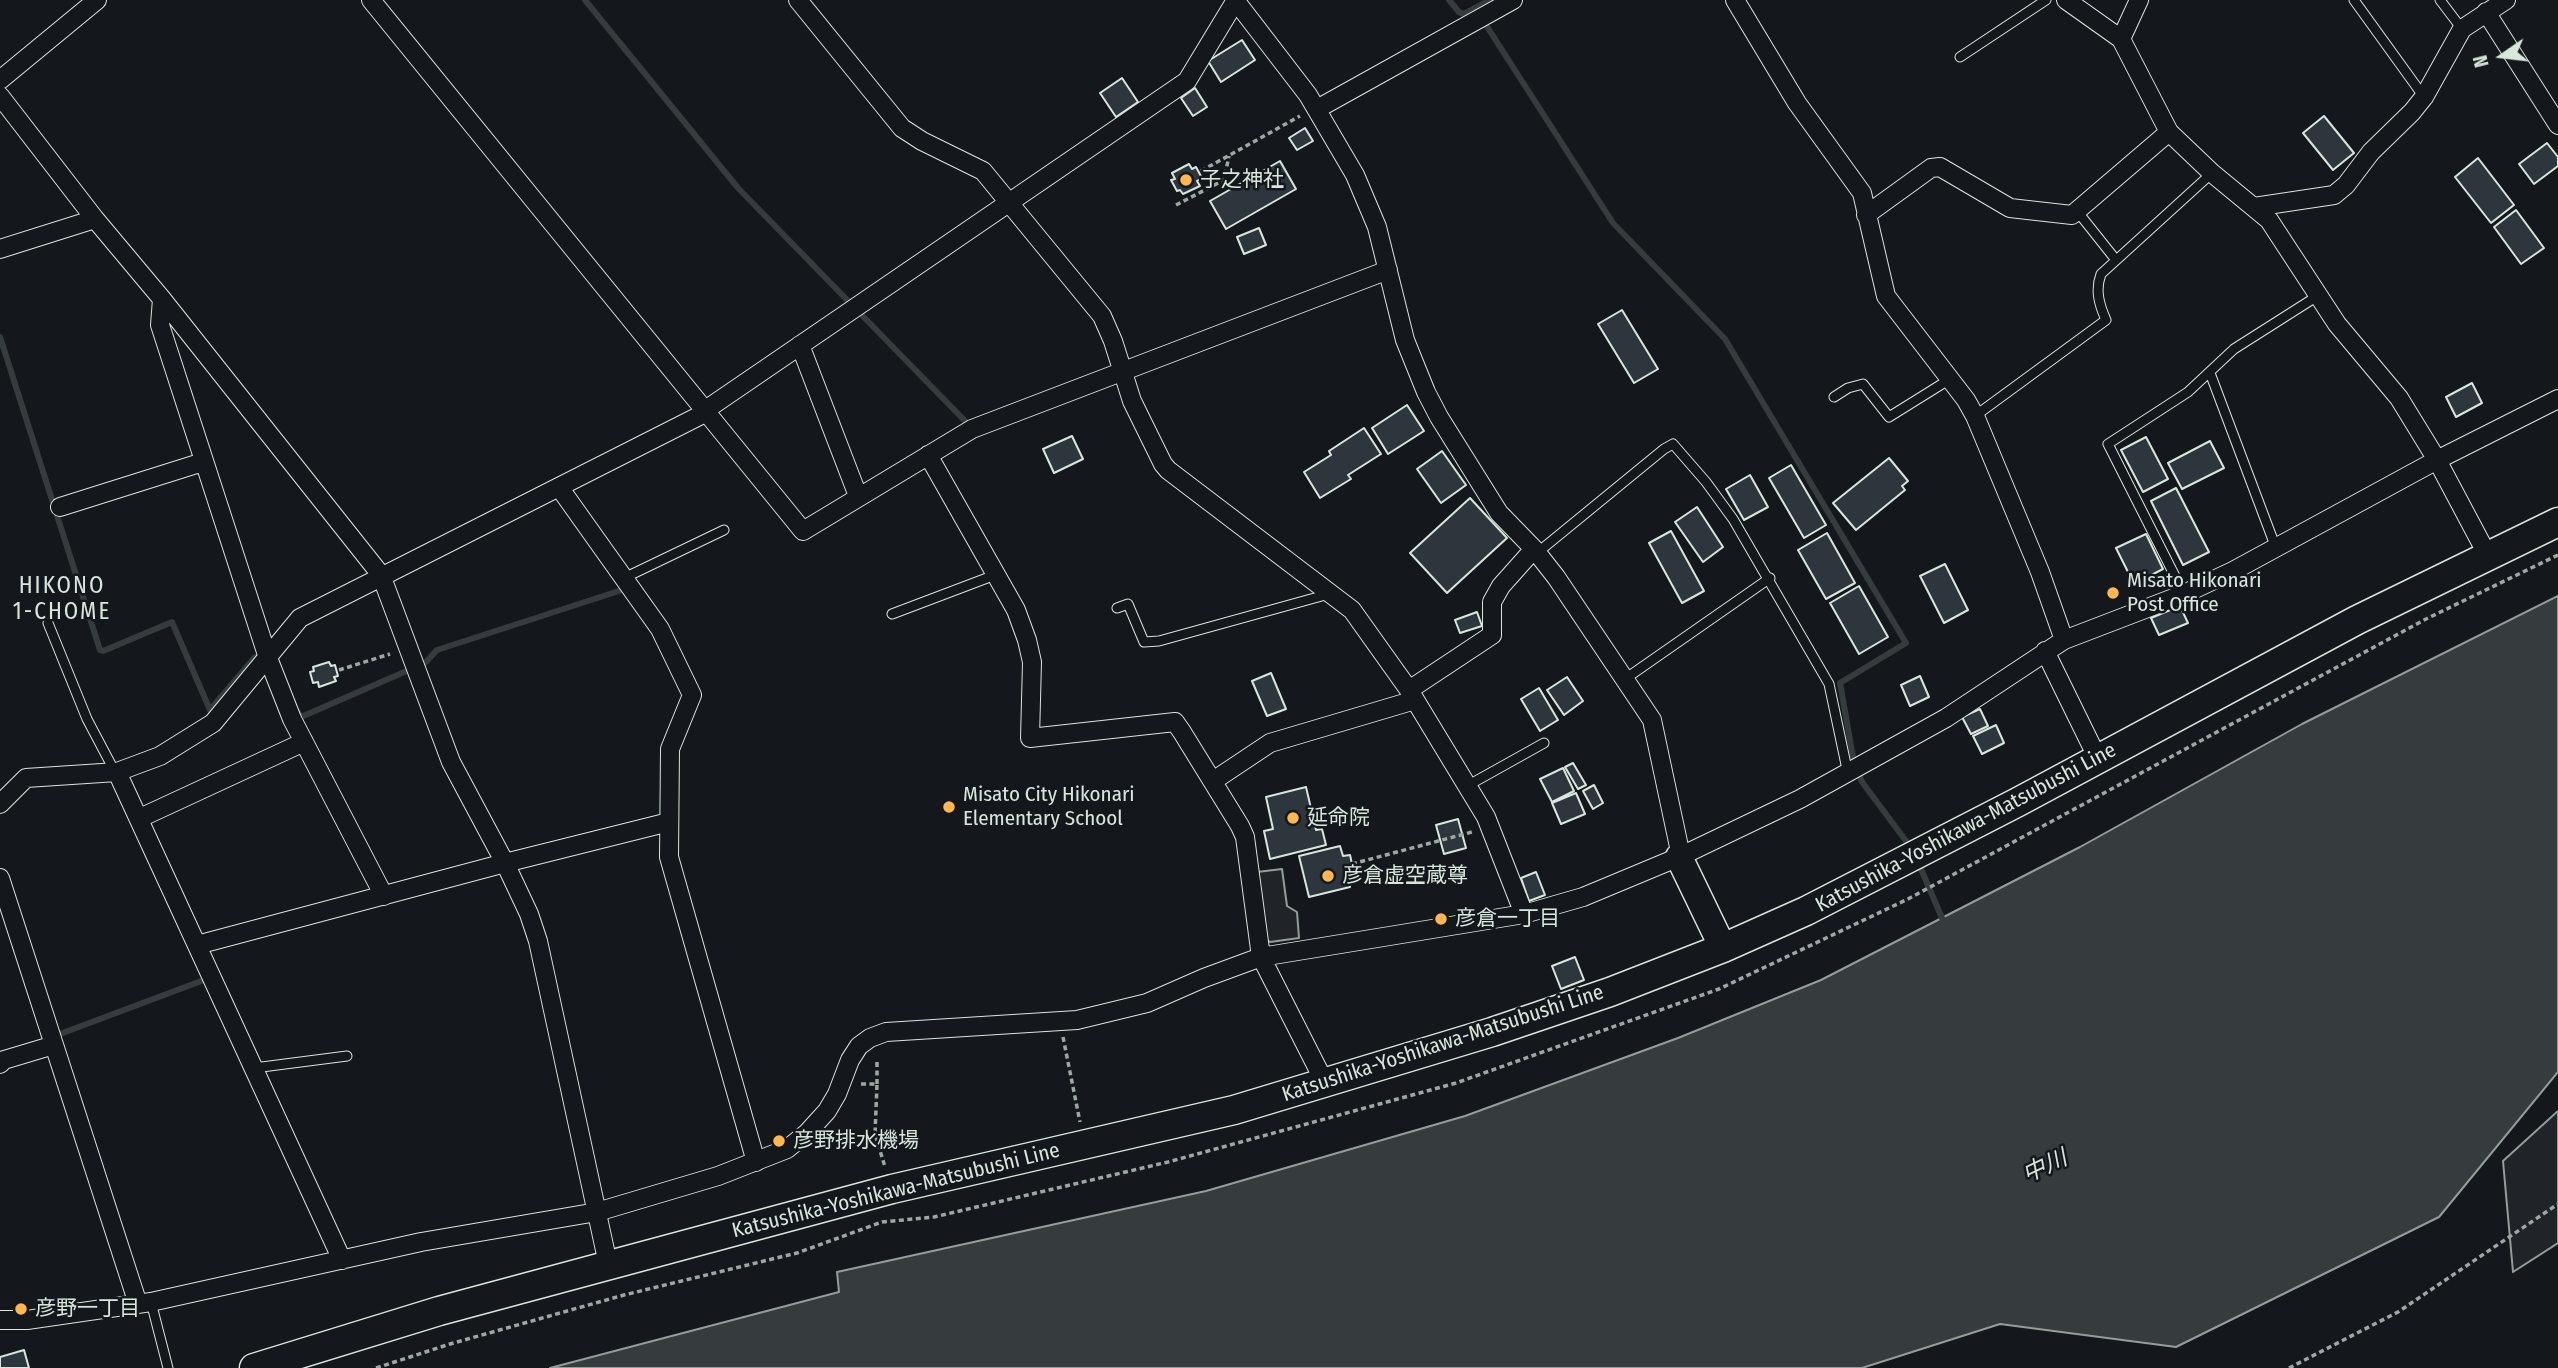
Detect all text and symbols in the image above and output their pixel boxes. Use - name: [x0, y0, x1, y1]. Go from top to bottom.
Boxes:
- north arrow: [2467, 21, 2537, 91]
- text: N: [2469, 53, 2494, 70]
- place label: 子之神社: [1200, 167, 1284, 193]
- marker: 子之神社: [1178, 172, 1194, 188]
- place label: Misato Hikonari Post Office: [2127, 568, 2262, 618]
- district label: HIKONO 1-CHOME: [14, 573, 110, 627]
- marker: Misato Hikonari Post Office: [2105, 585, 2121, 601]
- street label: Katsushika-Yoshikawa-Matsubushi Line: [1811, 738, 2121, 918]
- place label: Misato City Hikonari Elementary School: [963, 782, 1135, 832]
- marker: Misato City Hikonari Elementary School: [941, 799, 957, 815]
- place label: 延命院: [1307, 805, 1370, 831]
- marker: 延命院: [1285, 810, 1301, 826]
- place label: 彦倉虚空蔵尊: [1342, 863, 1468, 889]
- marker: 彦倉虚空蔵尊: [1320, 868, 1336, 884]
- place label: 彦倉一丁目: [1455, 906, 1560, 932]
- marker: 彦倉一丁目: [1433, 911, 1449, 927]
- street label: Katsushika-Yoshikawa-Matsubushi Line: [1279, 980, 1607, 1108]
- place label: 彦野排水機場: [793, 1128, 919, 1154]
- marker: 彦野排水機場: [771, 1133, 787, 1149]
- street label: Katsushika-Yoshikawa-Matsubushi Line: [730, 1138, 1062, 1244]
- water label: 中川: [2018, 1145, 2072, 1189]
- place label: 彦野一丁目: [35, 1296, 140, 1322]
- marker: 彦野一丁目: [13, 1301, 29, 1317]

